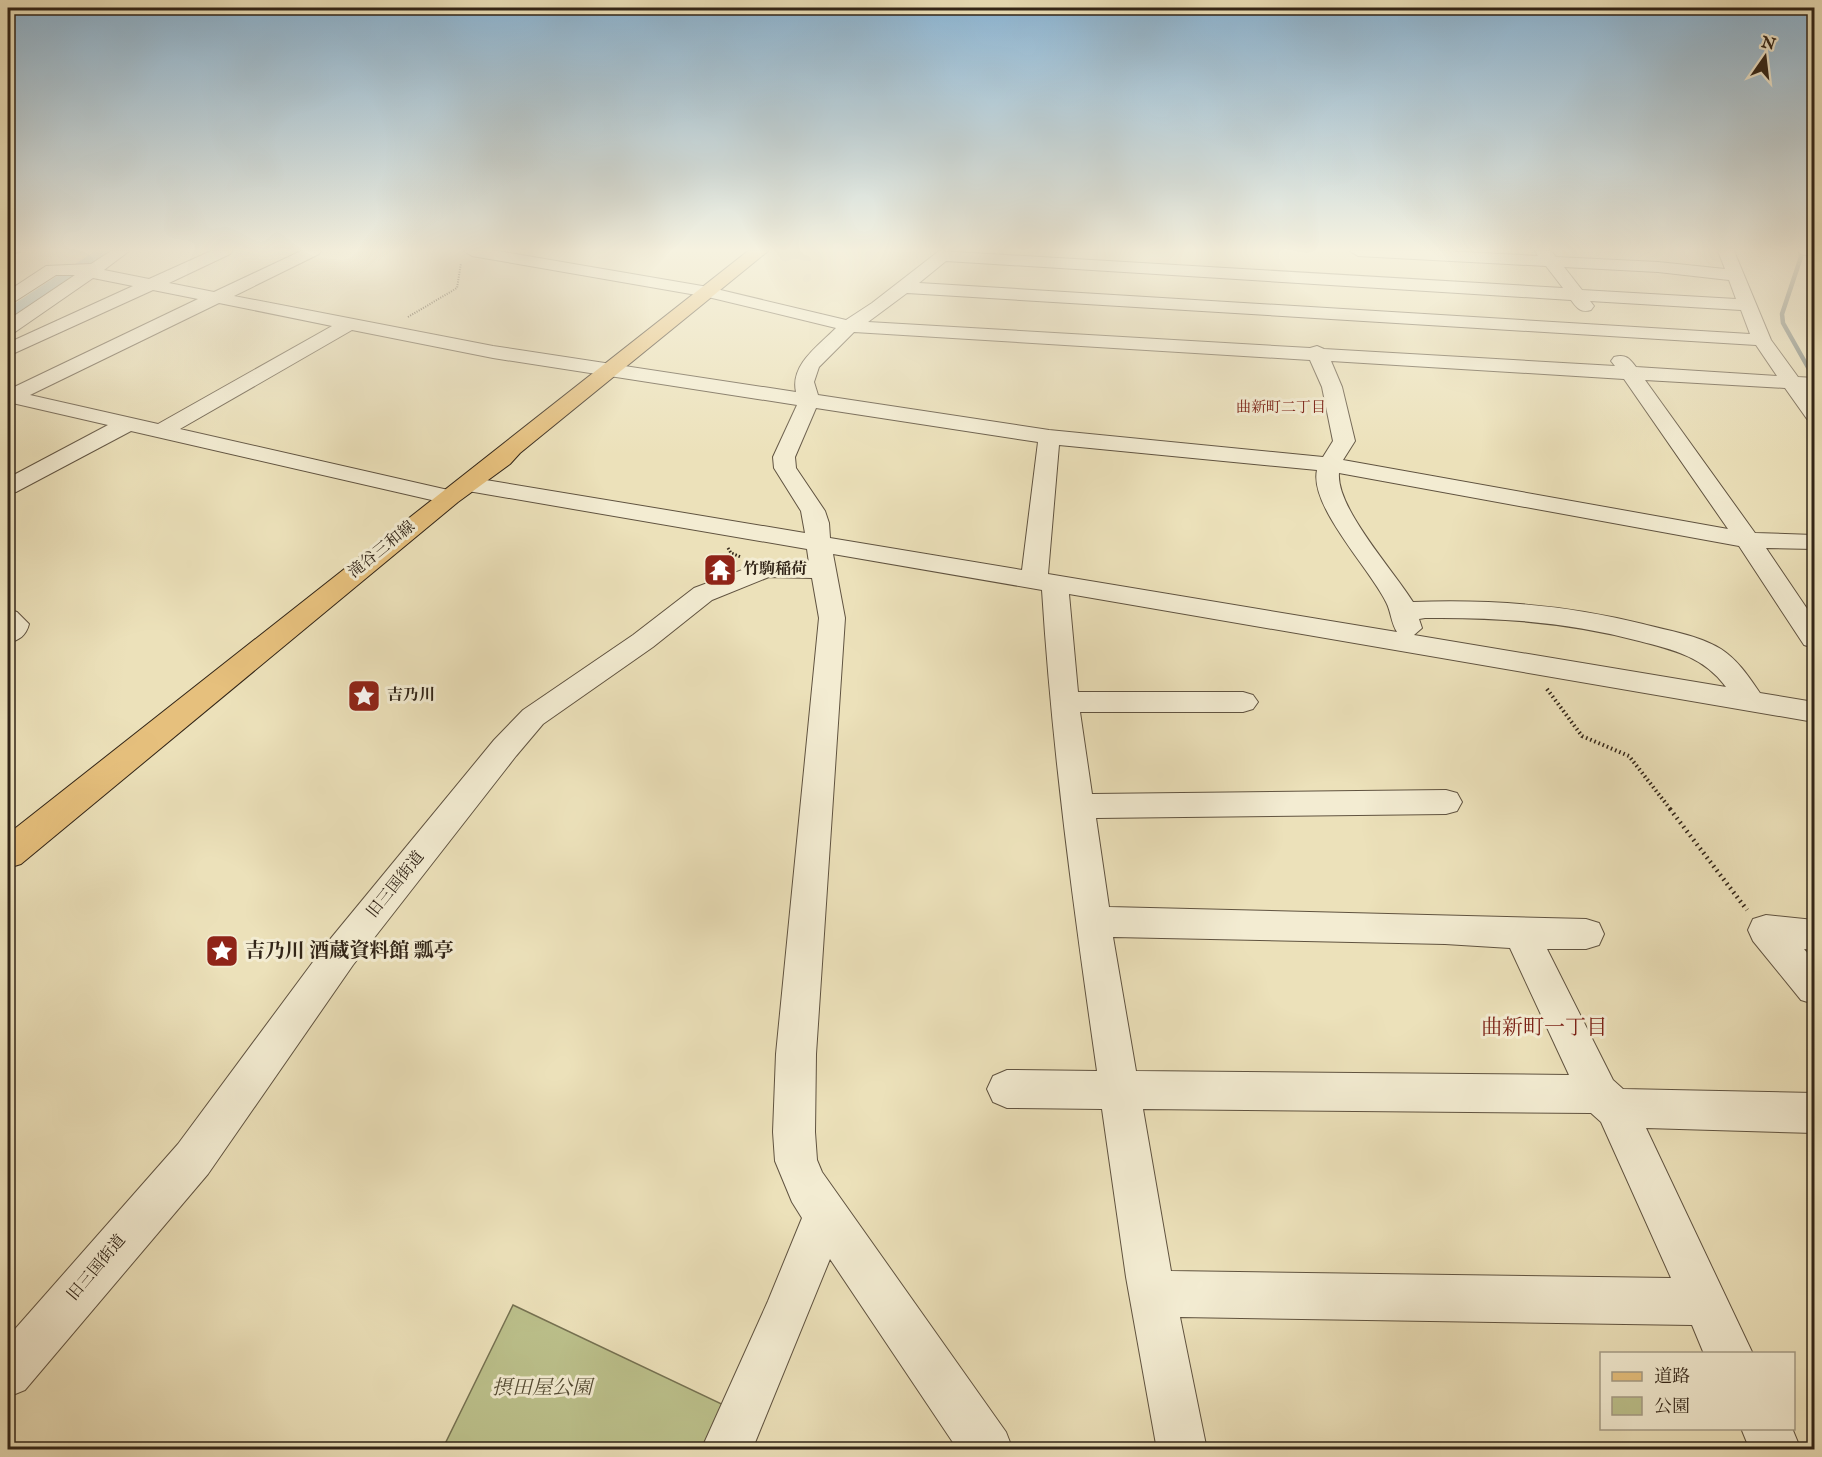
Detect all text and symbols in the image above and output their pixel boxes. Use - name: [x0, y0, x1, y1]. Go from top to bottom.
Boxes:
- north arrow: [1735, 27, 1795, 87]
- text: N: [1758, 33, 1777, 56]
- district label: 曲新町二丁目: [1236, 398, 1326, 417]
- street label: 滝谷三和線: [345, 517, 419, 583]
- temple icon: 竹駒稲荷: [702, 552, 738, 588]
- place label: 竹駒稲荷: [743, 560, 807, 580]
- place icon: 吉乃川: [346, 678, 382, 714]
- place label: 吉乃川: [387, 686, 435, 706]
- street label: 旧三国街道: [363, 848, 429, 922]
- place icon: 吉乃川 酒蔵資料館 瓢亭: [204, 933, 240, 969]
- place label: 吉乃川 酒蔵資料館 瓢亭: [245, 939, 454, 964]
- district label: 曲新町一丁目: [1481, 1015, 1607, 1042]
- street label: 旧三国街道: [64, 1231, 130, 1305]
- legend: [1600, 1352, 1795, 1430]
- text: 道路: [1654, 1366, 1690, 1389]
- park label: 摂田屋公園: [492, 1376, 595, 1401]
- text: 公園: [1654, 1396, 1690, 1419]

